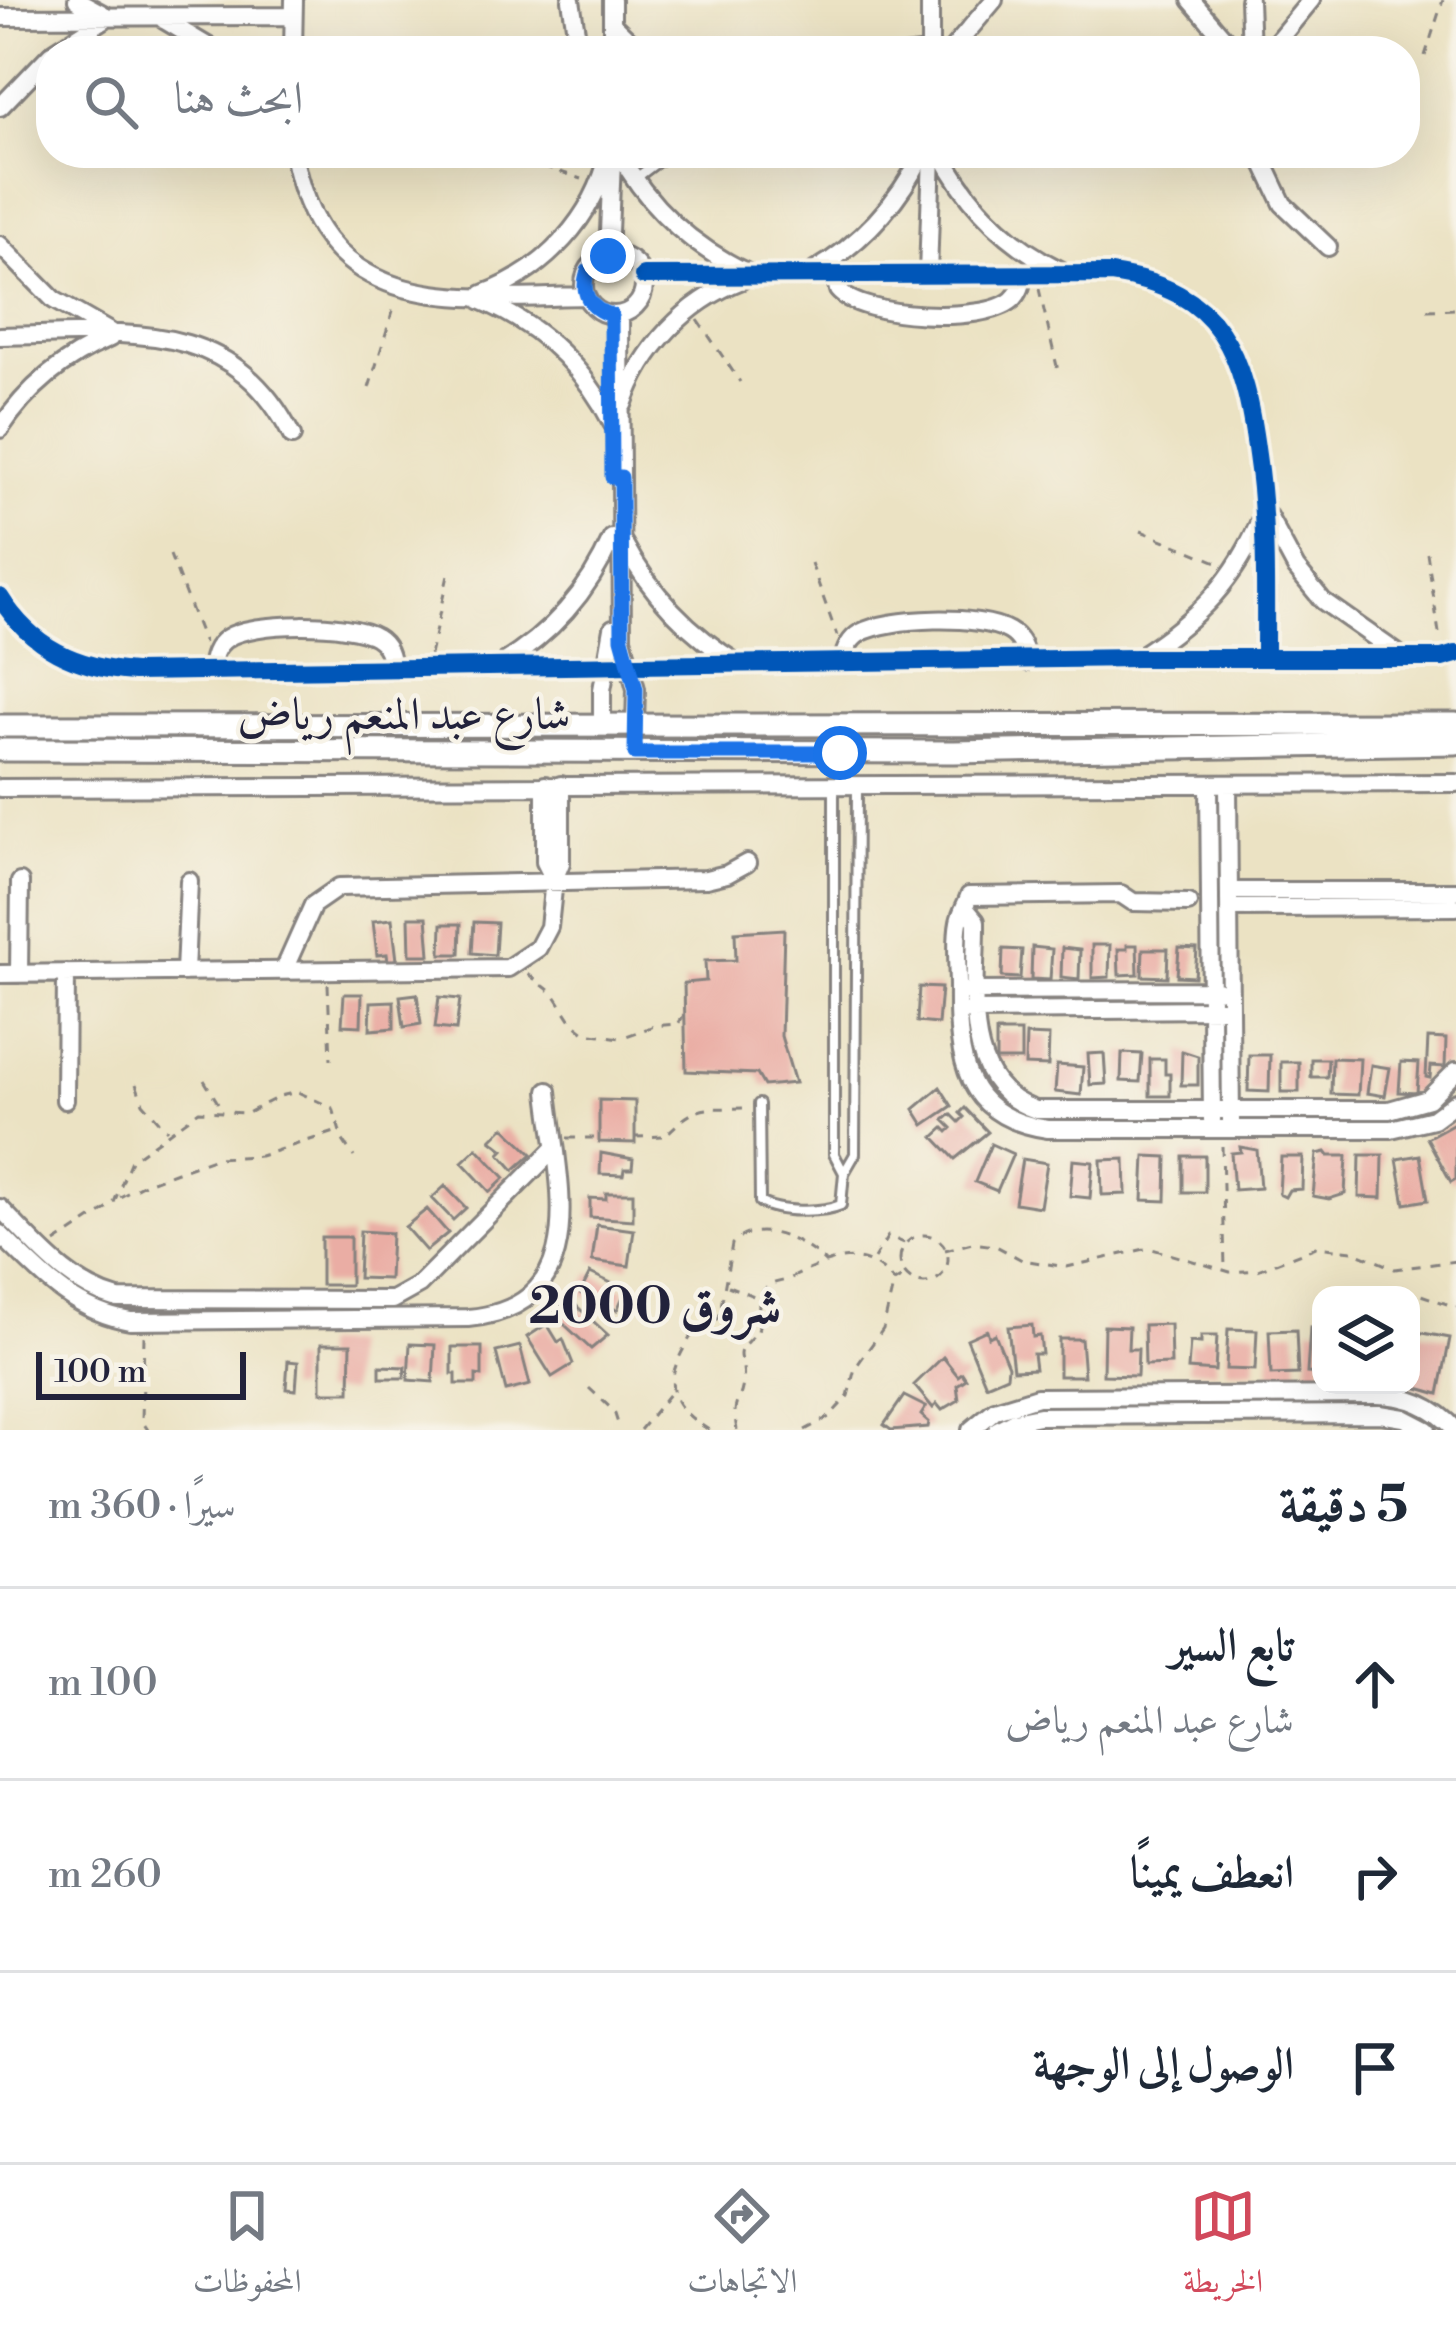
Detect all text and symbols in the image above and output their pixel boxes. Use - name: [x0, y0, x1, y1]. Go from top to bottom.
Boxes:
- search box: [36, 36, 1420, 168]
- icon: search: [78, 69, 144, 135]
- text: ابحث هنا: [174, 71, 303, 128]
- route end: [581, 229, 635, 283]
- street label: شارع عبد المنعم رياض: [237, 687, 571, 756]
- route start: [813, 726, 867, 780]
- district label: شروق 2000: [529, 1276, 781, 1340]
- map controls: [1312, 1286, 1420, 1394]
- button: layers: [1312, 1286, 1420, 1394]
- scale bar: [36, 1346, 246, 1399]
- text: 100 m: [54, 1352, 147, 1393]
- text: 5 دقيقة: [1279, 1474, 1408, 1538]
- text: سيرًا · 360 m: [48, 1482, 236, 1531]
- text: تابع السير: [1169, 1618, 1294, 1675]
- icon: ahead: [1342, 1651, 1408, 1717]
- text: 100 m: [48, 1659, 158, 1708]
- text: شارع عبد المنعم رياض: [1005, 1697, 1294, 1746]
- icon: right: [1342, 1843, 1408, 1909]
- text: انعطف يمينًا: [1130, 1845, 1294, 1902]
- text: 260 m: [48, 1851, 162, 1900]
- icon: arrive: [1342, 2035, 1408, 2101]
- text: الوصول إلى الوجهة: [1033, 2037, 1294, 2094]
- tab: المحفوظات: [193, 2183, 302, 2313]
- tab: الاتجاهات: [687, 2183, 797, 2313]
- tab: الخريطة: [1183, 2183, 1263, 2313]

